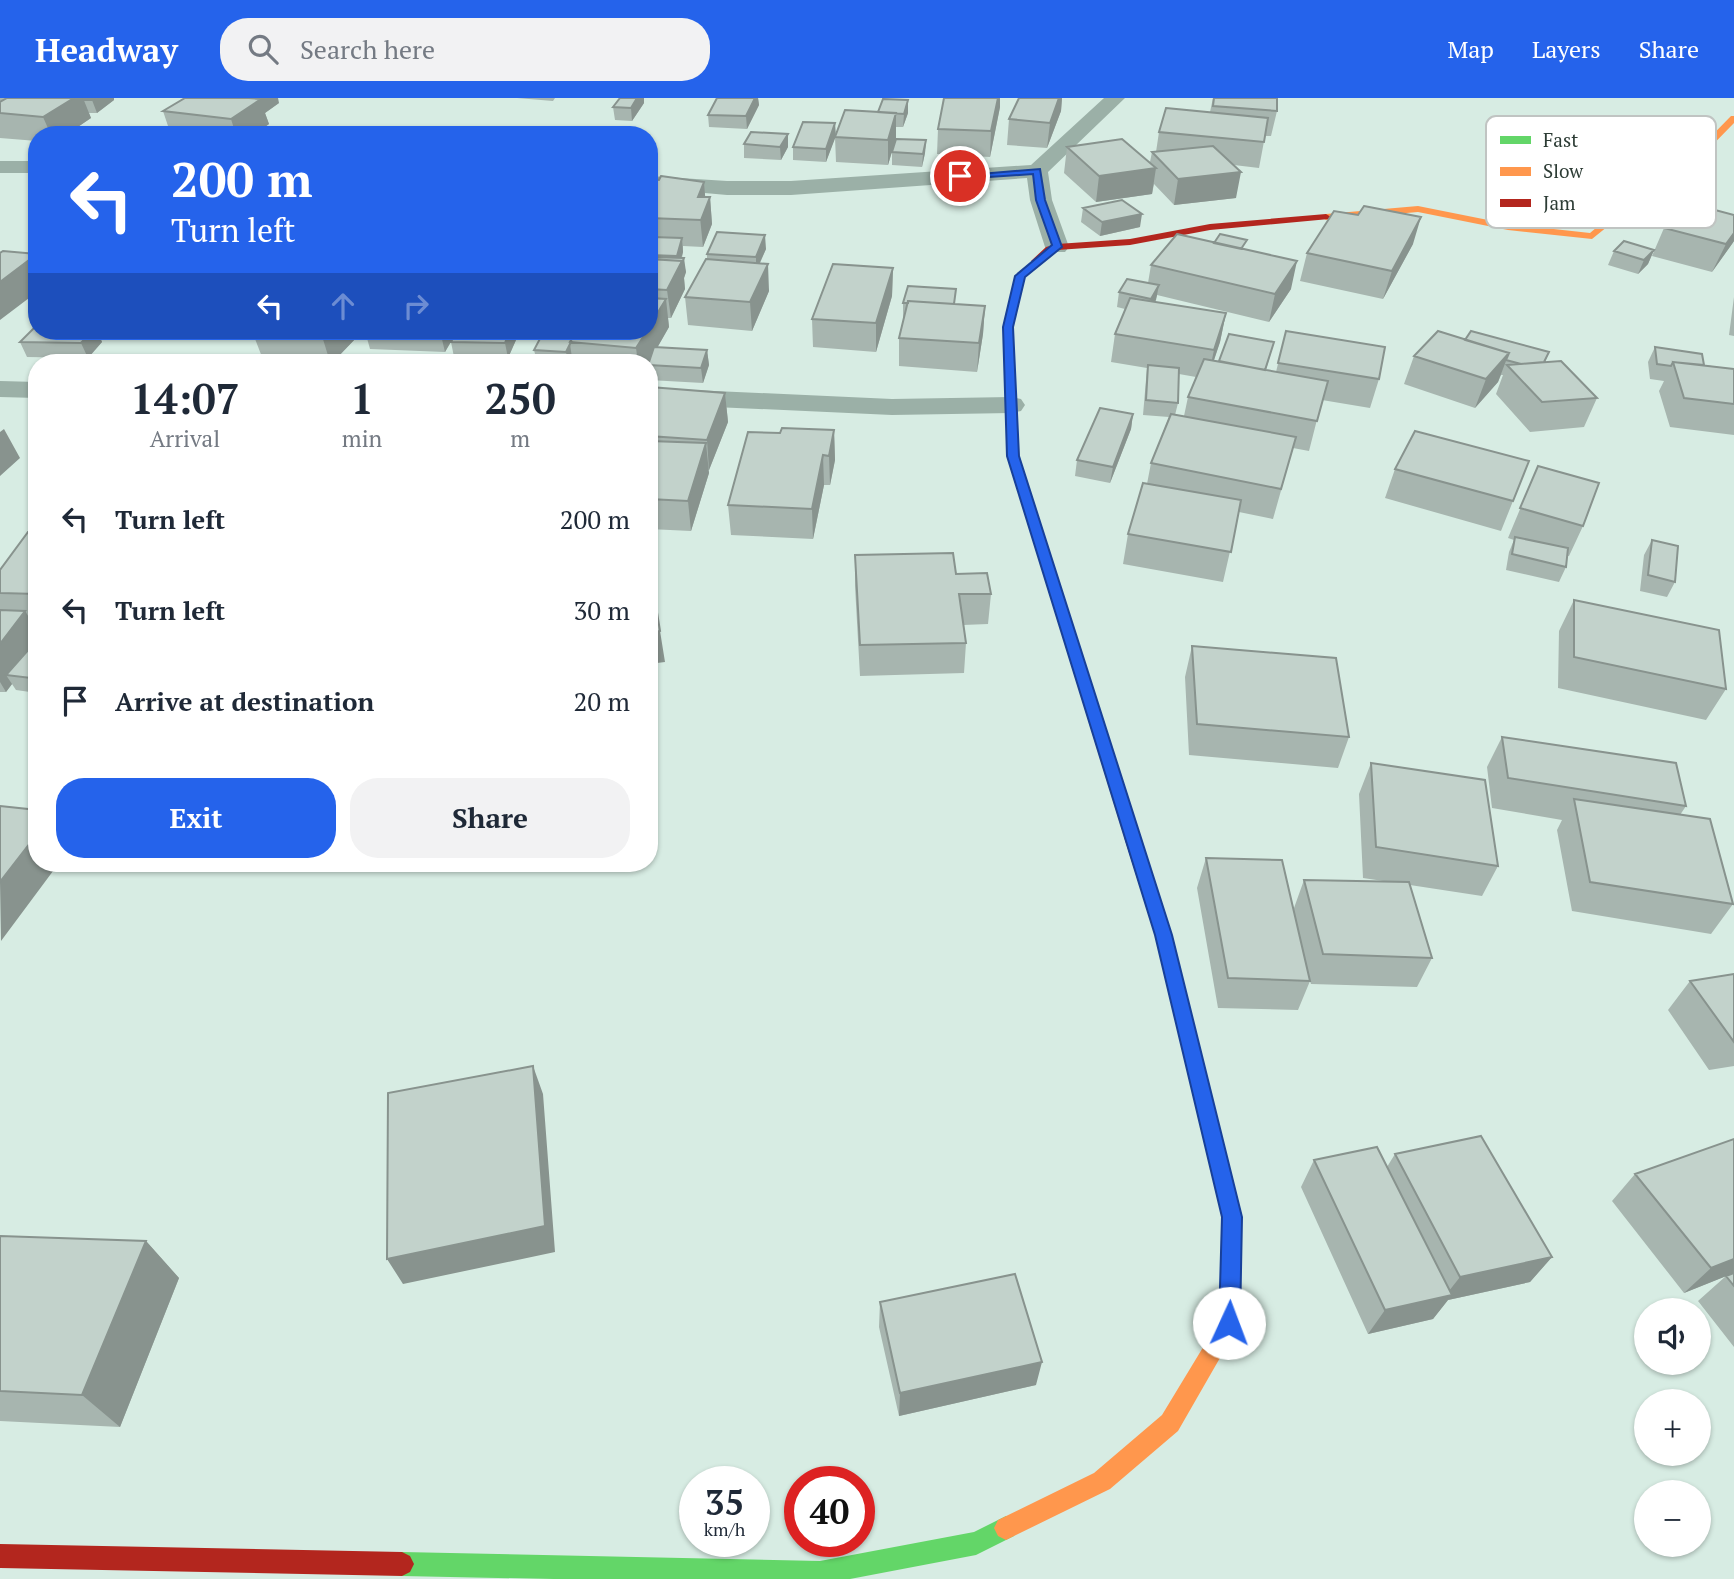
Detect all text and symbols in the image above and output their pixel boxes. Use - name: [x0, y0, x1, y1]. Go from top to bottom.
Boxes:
- search box: [220, 18, 710, 81]
- text: Headway: [35, 28, 178, 71]
- icon: search: [244, 30, 282, 68]
- text: Search here: [300, 32, 435, 66]
- text: Map: [1447, 33, 1494, 65]
- text: Layers: [1532, 33, 1601, 65]
- text: Share: [1639, 33, 1699, 65]
- legend: [1486, 116, 1716, 228]
- text: Fast: [1543, 127, 1578, 152]
- text: 200 m: [171, 146, 313, 211]
- pin: [930, 146, 990, 206]
- icon: left: [56, 154, 147, 245]
- icon: arrive: [941, 157, 979, 195]
- text: Slow: [1543, 158, 1584, 183]
- text: Jam: [1543, 190, 1576, 215]
- text: Turn left: [171, 209, 295, 251]
- icon: left: [251, 287, 289, 325]
- icon: ahead: [324, 287, 362, 325]
- icon: right: [397, 287, 435, 325]
- text: 14:07: [130, 370, 240, 426]
- text: 1: [350, 370, 374, 426]
- text: 250: [485, 370, 556, 426]
- text: Arrival: [150, 423, 220, 454]
- text: min: [342, 423, 382, 454]
- text: m: [510, 423, 530, 454]
- icon: left: [56, 500, 94, 538]
- text: Turn left: [115, 502, 225, 536]
- text: 200 m: [560, 502, 630, 536]
- icon: left: [56, 591, 94, 629]
- text: Turn left: [115, 593, 225, 627]
- text: 30 m: [574, 593, 630, 627]
- icon: arrive: [56, 682, 94, 720]
- text: Arrive at destination: [115, 684, 374, 718]
- text: 20 m: [574, 684, 630, 718]
- button: Exit: [56, 778, 336, 858]
- button: Share: [350, 778, 630, 858]
- position arrow: [1192, 1286, 1266, 1360]
- map controls: [1634, 1298, 1711, 1557]
- button: sound: [1634, 1298, 1711, 1375]
- button: +: [1634, 1389, 1711, 1466]
- speed limit sign: 40: [784, 1466, 875, 1557]
- text: 35: [705, 1479, 744, 1525]
- button: −: [1634, 1480, 1711, 1557]
- text: km/h: [704, 1517, 745, 1541]

